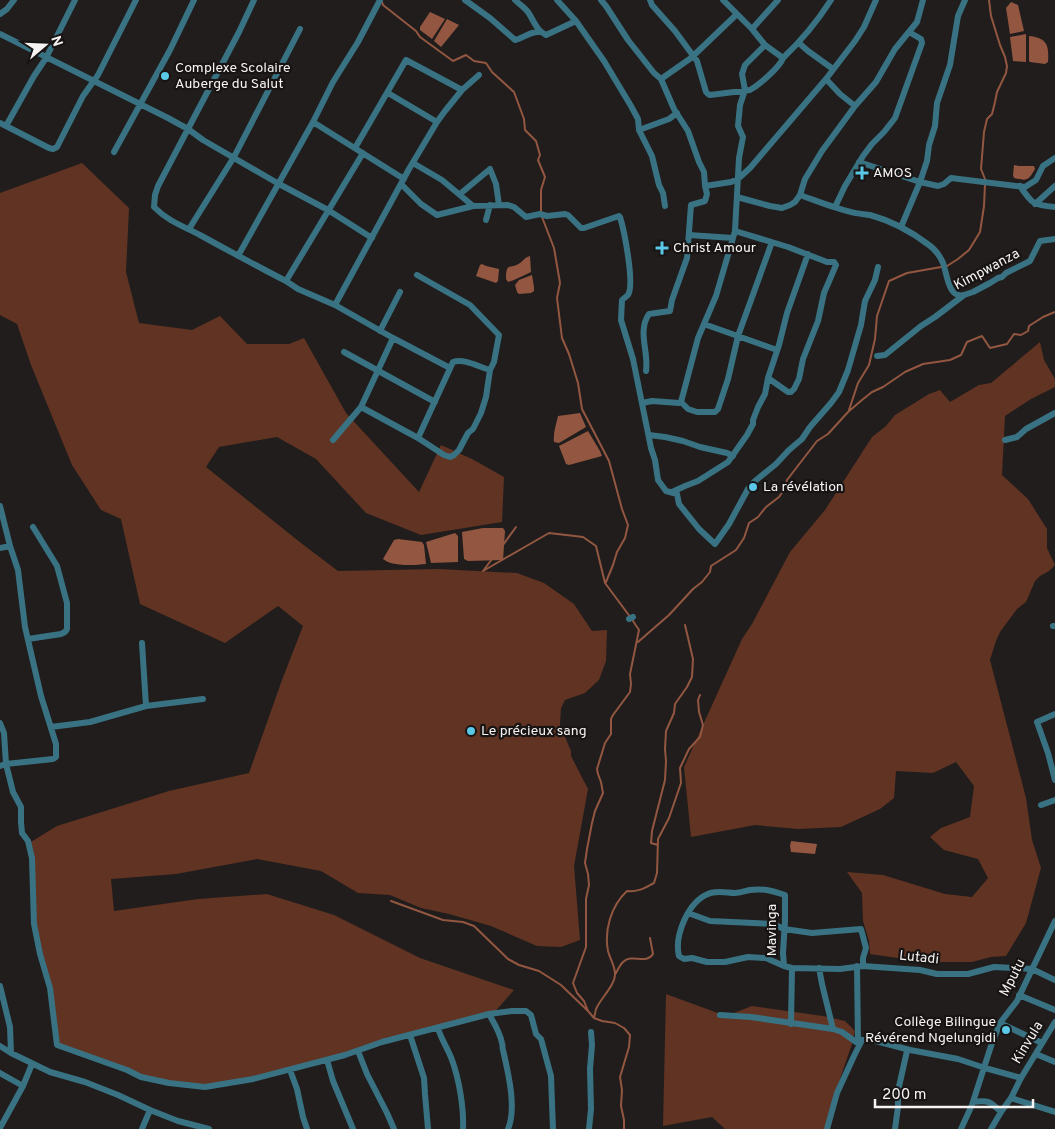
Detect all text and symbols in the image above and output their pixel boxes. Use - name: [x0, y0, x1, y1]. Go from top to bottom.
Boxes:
- north arrow: [20, 20, 70, 70]
- text: N: [46, 34, 66, 49]
- place label: Complexe Scolaire Auberge du Salut: [175, 60, 291, 93]
- marker: Complexe Scolaire Auberge du Salut: [159, 70, 171, 82]
- place label: AMOS: [873, 165, 912, 182]
- marker: AMOS: [855, 166, 869, 180]
- place label: Christ Amour: [673, 240, 757, 257]
- marker: Christ Amour: [655, 241, 669, 255]
- street label: Kimpwanza: [951, 246, 1023, 294]
- place label: La révélation: [763, 479, 844, 496]
- marker: La révélation: [747, 481, 759, 493]
- place label: Le précieux sang: [481, 723, 587, 740]
- marker: Le précieux sang: [465, 725, 477, 737]
- street label: Mavinga: [764, 904, 781, 956]
- street label: Lutadi: [898, 947, 940, 969]
- street label: Mputu: [996, 956, 1030, 1000]
- place label: Collège Bilingue Révérend Ngelungidi: [865, 1014, 996, 1047]
- street label: Kinvula: [1009, 1019, 1047, 1067]
- marker: Collège Bilingue Révérend Ngelungidi: [1000, 1024, 1012, 1036]
- scale bar: [875, 1076, 1032, 1108]
- text: 200 m: [882, 1086, 927, 1105]

